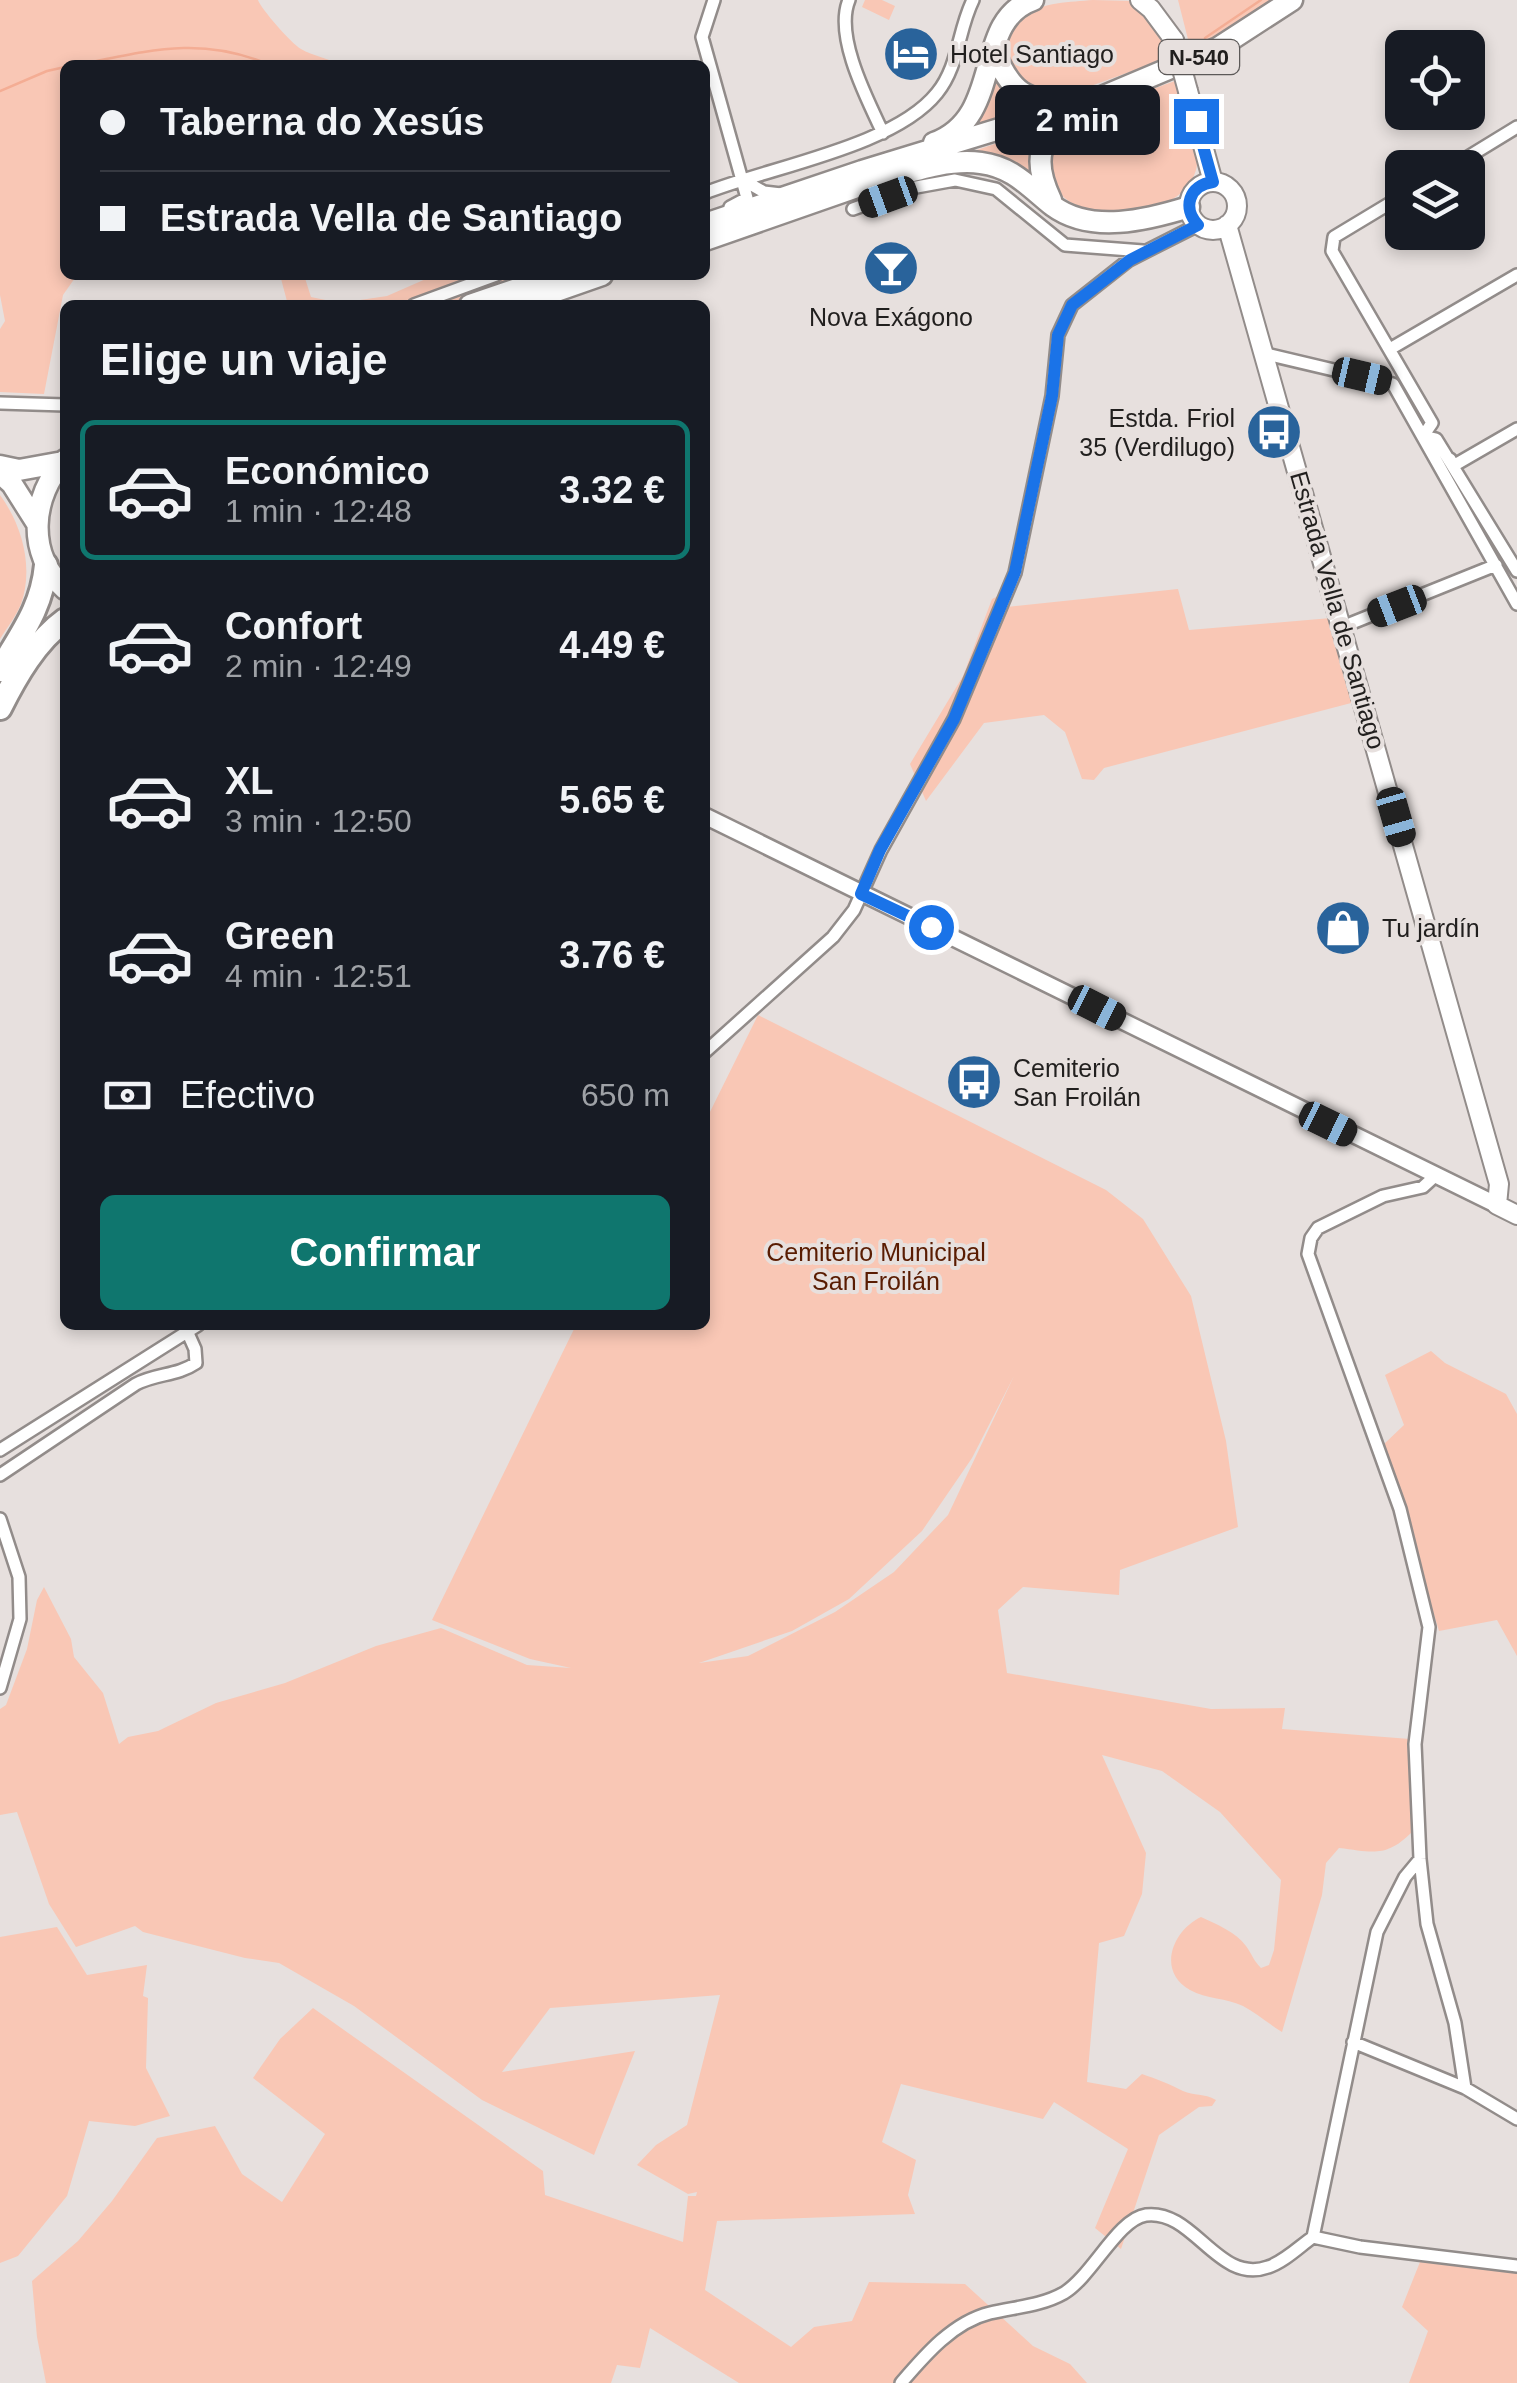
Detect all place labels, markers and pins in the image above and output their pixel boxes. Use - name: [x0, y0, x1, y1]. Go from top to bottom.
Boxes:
- hotel icon: Hotel Santiago: [881, 24, 941, 84]
- place label: Hotel Santiago: [950, 40, 1114, 68]
- bar icon: Nova Exágono: [861, 238, 921, 298]
- place label: Nova Exágono: [809, 303, 973, 331]
- bus stop icon: Estda. Friol 35 (Verdilugo): [1244, 402, 1304, 462]
- place label: Estda. Friol 35 (Verdilugo): [1079, 404, 1235, 461]
- shop icon: Tu jardín: [1313, 898, 1373, 958]
- place label: Tu jardín: [1382, 914, 1480, 942]
- bus stop icon: Cemiterio San Froilán: [944, 1052, 1004, 1112]
- place label: Cemiterio San Froilán: [1013, 1054, 1141, 1111]

